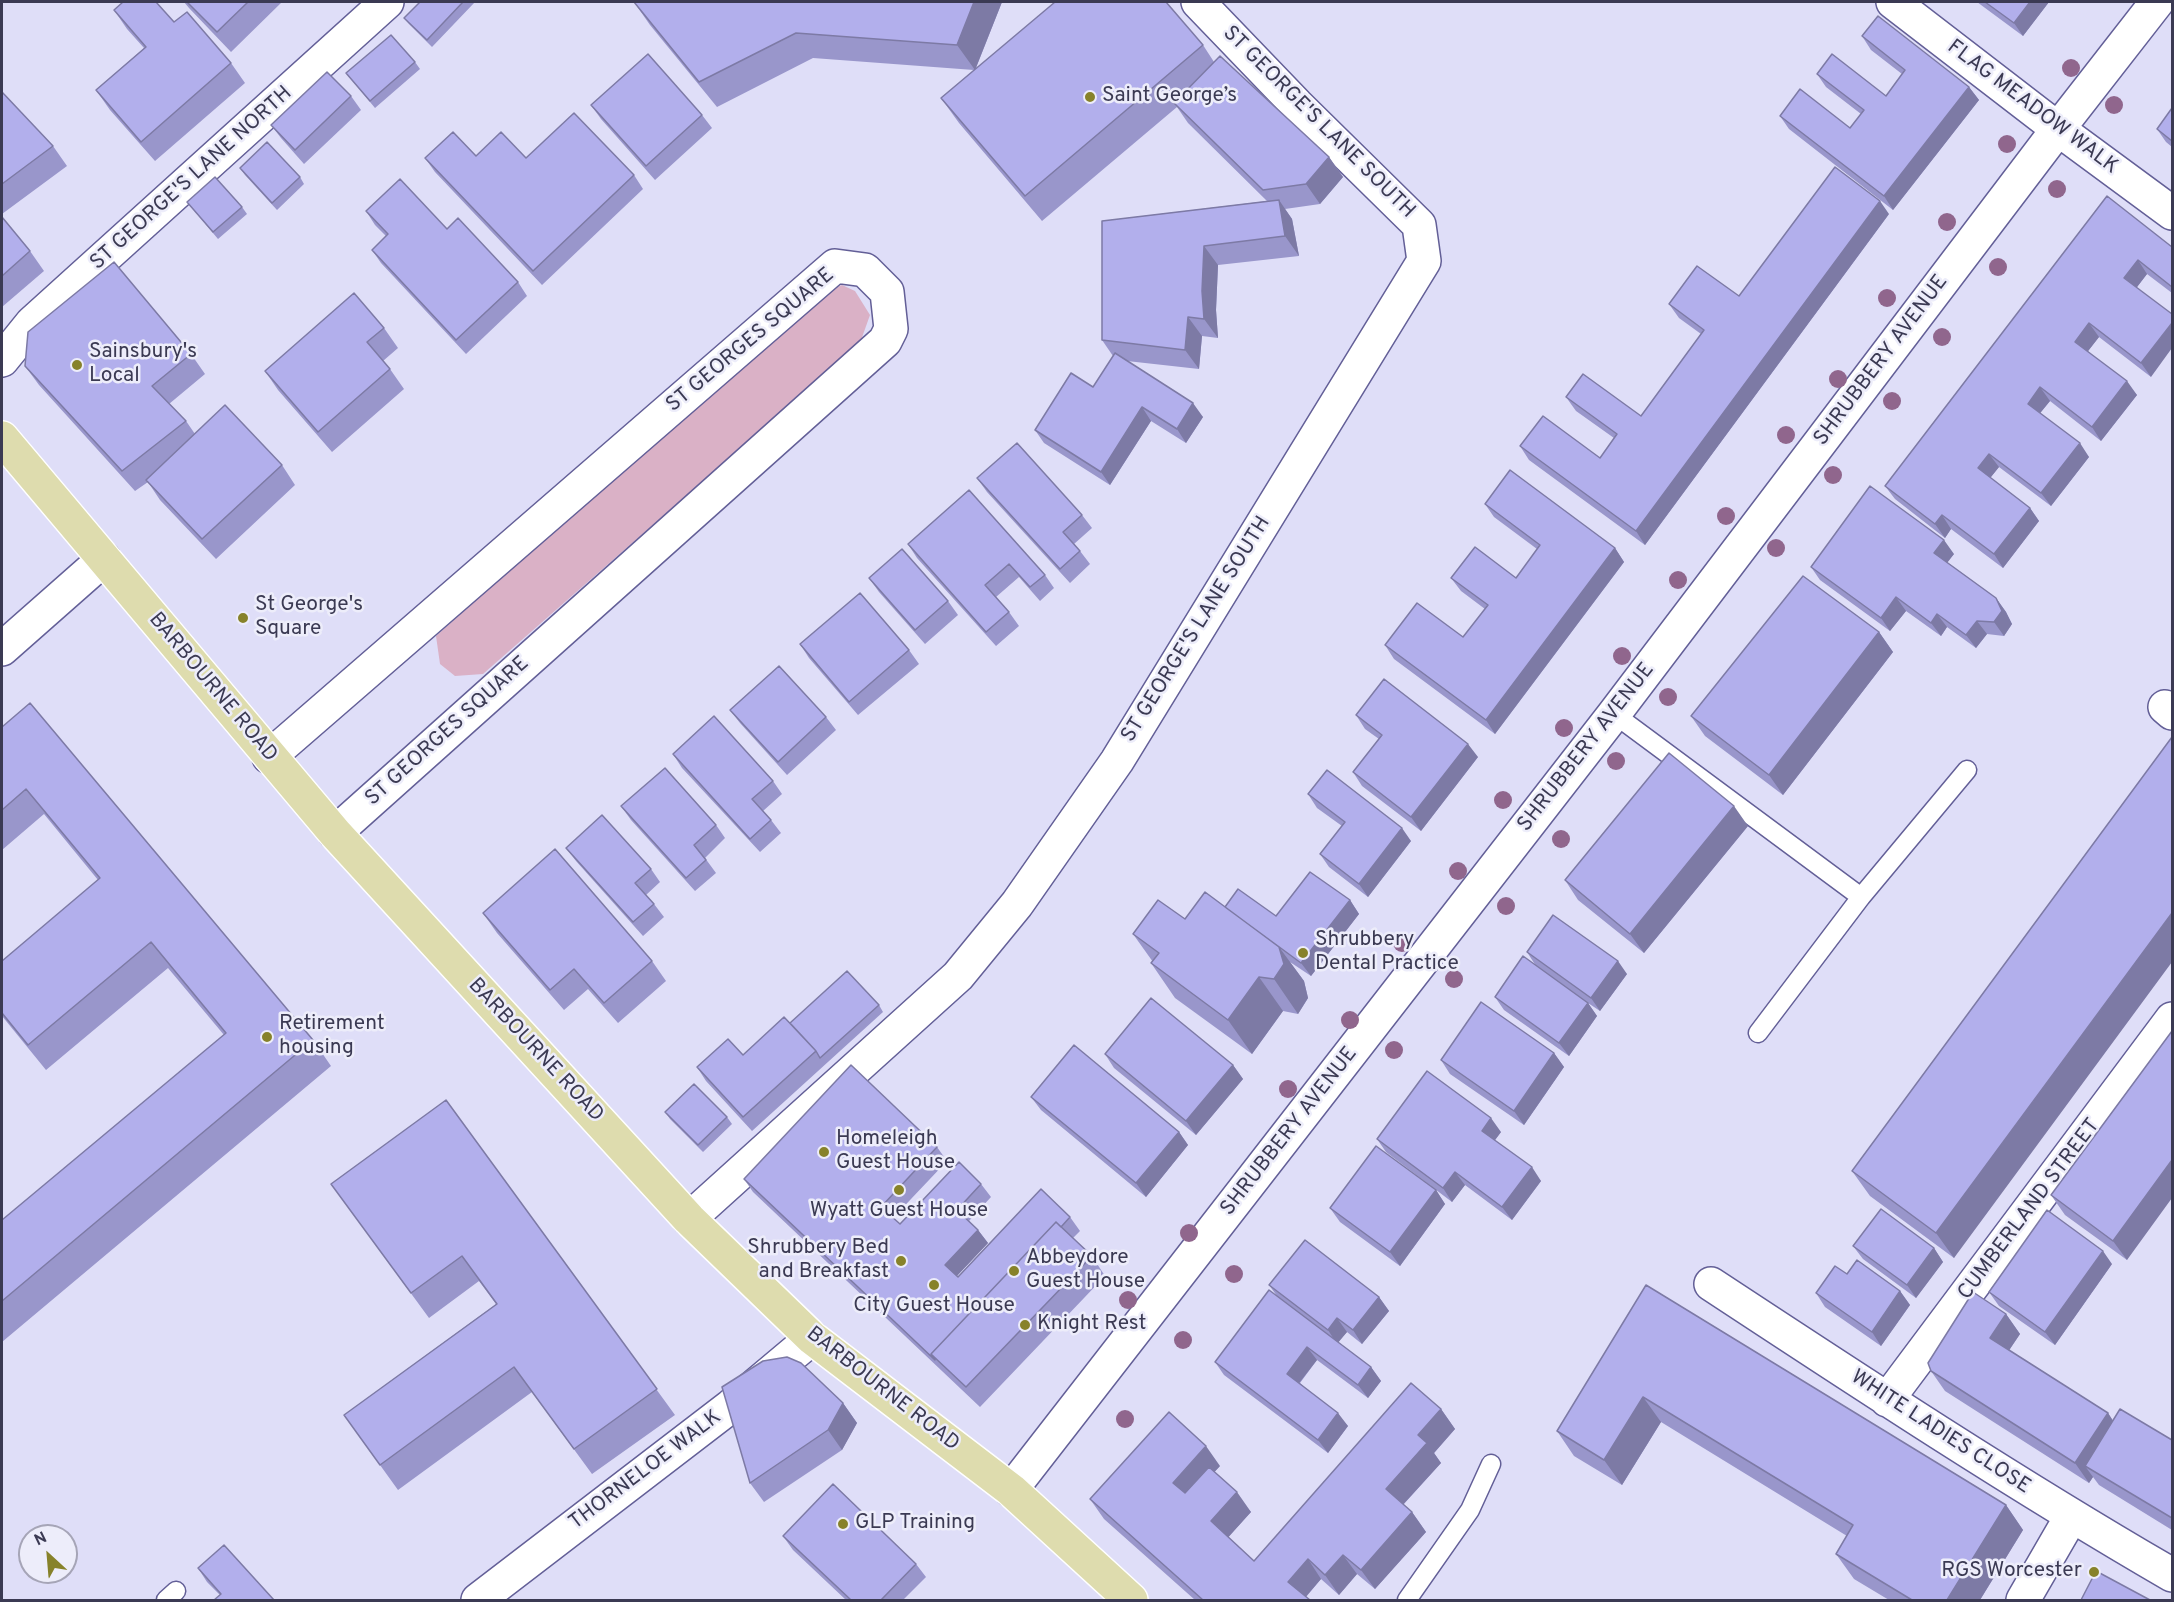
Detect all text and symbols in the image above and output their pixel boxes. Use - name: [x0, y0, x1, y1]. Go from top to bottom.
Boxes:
- street label: ST GEORGE'S LANE SOUTH: [1217, 22, 1419, 224]
- street label: FLAG MEADOW WALK: [1941, 35, 2123, 181]
- street label: ST GEORGE'S LANE NORTH: [86, 82, 298, 276]
- place label: Saint George’s: [1102, 84, 1237, 110]
- marker: Saint George’s: [1083, 90, 1097, 104]
- street label: ST GEORGES SQUARE: [662, 263, 840, 419]
- street label: SHRUBBERY AVENUE: [1810, 271, 1954, 451]
- place label: Sainsbury's Local: [89, 340, 197, 390]
- marker: Sainsbury's Local: [70, 358, 84, 372]
- street label: ST GEORGE'S LANE SOUTH: [1117, 512, 1277, 748]
- place label: St George's Square: [255, 593, 363, 643]
- street label: BARBOURNE ROAD: [142, 608, 282, 768]
- marker: St George's Square: [236, 611, 250, 625]
- street label: ST GEORGES SQUARE: [361, 652, 535, 812]
- street label: SHRUBBERY AVENUE: [1513, 659, 1661, 837]
- place label: Shrubbery Dental Practice: [1315, 928, 1459, 978]
- marker: Shrubbery Dental Practice: [1296, 946, 1310, 960]
- street label: BARBOURNE ROAD: [462, 974, 608, 1128]
- place label: Retirement housing: [279, 1012, 385, 1062]
- marker: Retirement housing: [260, 1030, 274, 1044]
- street label: SHRUBBERY AVENUE: [1216, 1043, 1364, 1221]
- street label: CUMBERLAND STREET: [1954, 1114, 2106, 1306]
- place label: Homeleigh Guest House: [836, 1127, 955, 1177]
- marker: Homeleigh Guest House: [817, 1145, 831, 1159]
- marker: Wyatt Guest House: [892, 1183, 906, 1197]
- place label: Wyatt Guest House: [810, 1199, 988, 1225]
- place label: Shrubbery Bed and Breakfast: [747, 1236, 889, 1286]
- place label: Abbeydore Guest House: [1026, 1246, 1145, 1296]
- marker: Shrubbery Bed and Breakfast: [894, 1254, 908, 1268]
- marker: Abbeydore Guest House: [1007, 1264, 1021, 1278]
- marker: City Guest House: [927, 1278, 941, 1292]
- place label: City Guest House: [853, 1294, 1015, 1320]
- place label: Knight Rest: [1037, 1312, 1146, 1338]
- marker: Knight Rest: [1018, 1318, 1032, 1332]
- street label: BARBOURNE ROAD: [800, 1322, 964, 1458]
- street label: WHITE LADIES CLOSE: [1845, 1365, 2035, 1501]
- street label: THORNELOE WALK: [565, 1406, 727, 1536]
- place label: GLP Training: [855, 1511, 975, 1537]
- marker: GLP Training: [836, 1517, 850, 1531]
- north arrow: [18, 1524, 78, 1584]
- text: N: [31, 1528, 51, 1551]
- place label: RGS Worcester: [1941, 1559, 2082, 1585]
- marker: RGS Worcester: [2087, 1565, 2101, 1579]

